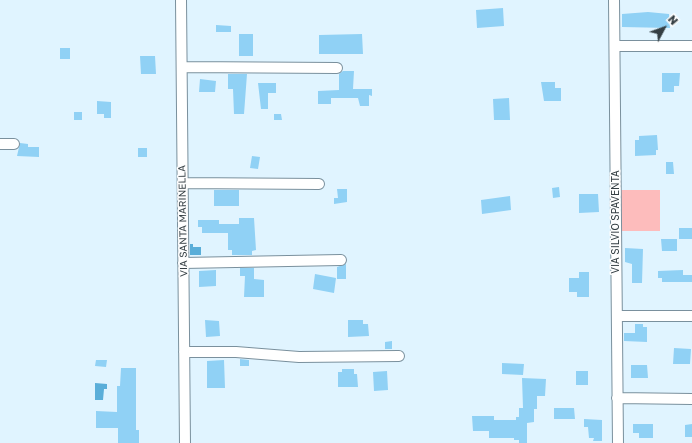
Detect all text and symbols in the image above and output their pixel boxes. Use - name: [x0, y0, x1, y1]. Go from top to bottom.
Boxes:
- north arrow: [644, 8, 684, 48]
- text: N: [666, 12, 681, 27]
- street label: VIA SANTA MARINELLA: [176, 165, 190, 277]
- street label: VIA SILVIO SPAVENTA: [610, 170, 622, 274]

